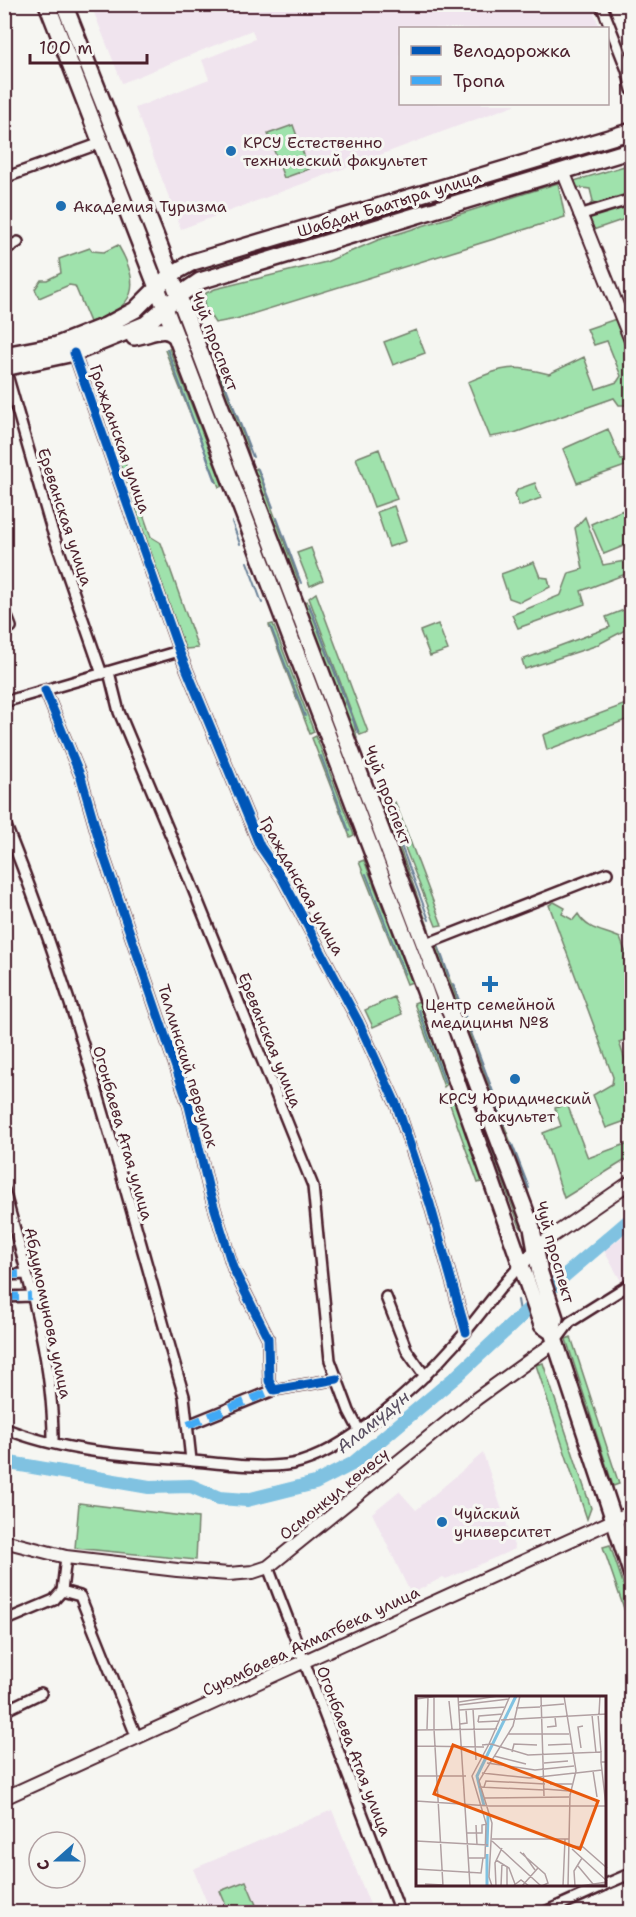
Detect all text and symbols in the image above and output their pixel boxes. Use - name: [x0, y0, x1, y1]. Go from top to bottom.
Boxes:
- scale bar: [30, 27, 147, 65]
- legend: [399, 27, 609, 105]
- text: 100 m: [39, 36, 93, 60]
- text: Велодорожка: [453, 39, 571, 63]
- text: Тропа: [453, 69, 505, 93]
- place label: КРСУ Естественно технический факультет: [243, 132, 428, 171]
- marker: КРСУ Естественно технический факультет: [224, 144, 238, 158]
- street label: Шабдан Баатыра улица: [295, 166, 483, 242]
- place label: Академия Туризма: [73, 196, 227, 217]
- marker: Академия Туризма: [54, 199, 68, 213]
- street label: Чуй проспект: [186, 288, 244, 395]
- street label: Гражданская улица: [85, 362, 155, 516]
- street label: Ереванская улица: [33, 445, 97, 589]
- street label: Чуй проспект: [359, 742, 417, 849]
- street label: Гражданская улица: [255, 813, 349, 959]
- street label: Ереванская улица: [233, 969, 307, 1111]
- marker: Центр семейной медицины №8: [481, 975, 499, 993]
- street label: Таллинский переулок: [153, 982, 223, 1151]
- place label: Центр семейной медицины №8: [425, 994, 555, 1033]
- street label: Огонбаева Атая улица: [88, 1043, 158, 1223]
- marker: КРСУ Юридический факультет: [508, 1072, 522, 1086]
- place label: КРСУ Юридический факультет: [438, 1088, 592, 1127]
- street label: Чуй проспект: [530, 1199, 580, 1306]
- street label: Абдумомунова улица: [20, 1225, 76, 1401]
- water label: Аламүдүн: [331, 1385, 415, 1459]
- street label: Осмонкул көчөсү: [275, 1443, 393, 1545]
- place label: Чуйский университет: [454, 1503, 552, 1542]
- marker: Чуйский университет: [435, 1515, 449, 1529]
- street label: Суюмбаева Ахматбека улица: [199, 1581, 423, 1701]
- street label: Огонбаева Атая улица: [312, 1663, 396, 1839]
- inset map: [416, 1696, 606, 1887]
- north arrow: [27, 1830, 87, 1890]
- text: С: [32, 1857, 55, 1874]

